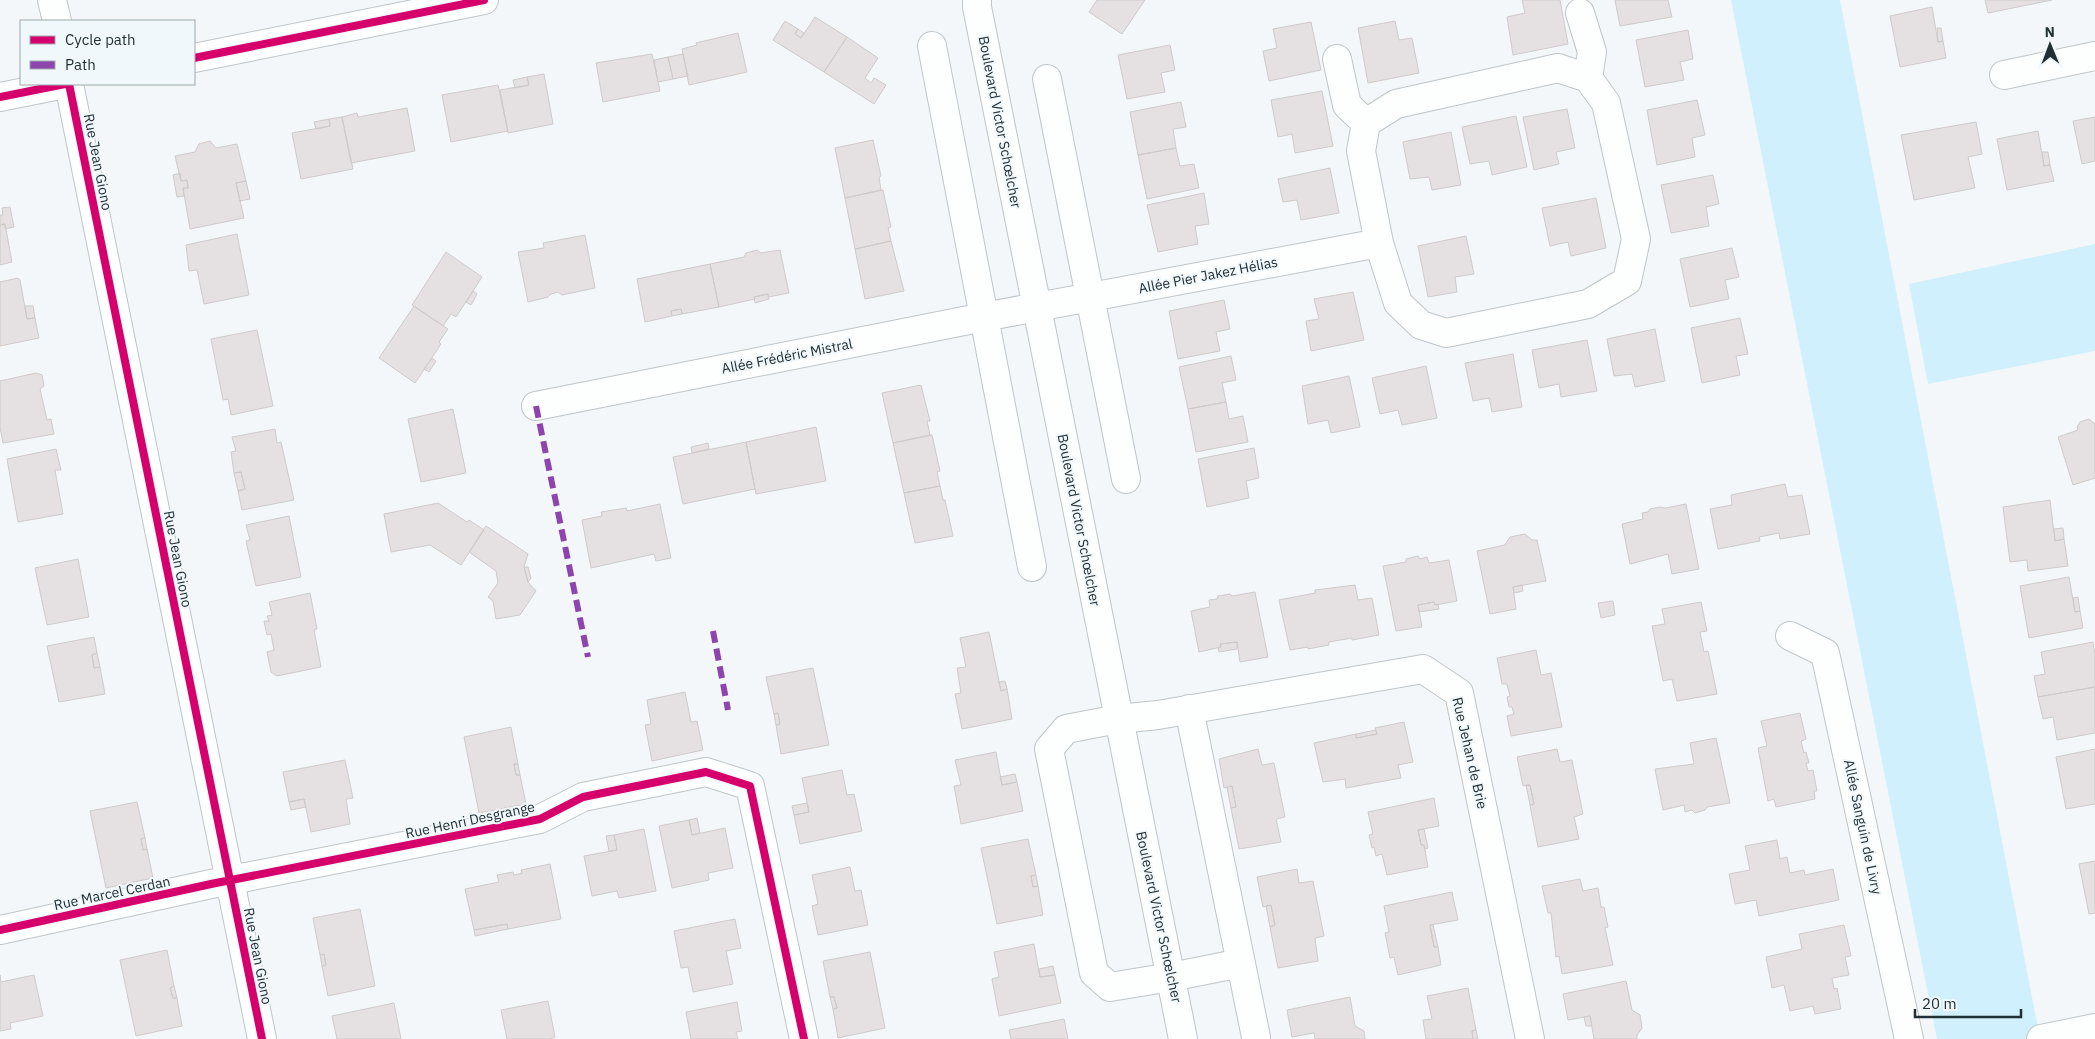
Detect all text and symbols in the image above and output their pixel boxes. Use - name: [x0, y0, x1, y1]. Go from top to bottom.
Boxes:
- legend: [20, 20, 195, 85]
- north arrow: [2025, 20, 2075, 70]
- text: N: [2045, 23, 2055, 41]
- text: Cycle path: [65, 30, 136, 49]
- street label: Boulevard Victor Schœlcher: [974, 34, 1026, 210]
- text: Path: [65, 55, 96, 74]
- street label: Rue Jean Giono: [80, 112, 116, 212]
- street label: Allée Pier Jakez Hélias: [1137, 253, 1279, 297]
- street label: Allée Frédéric Mistral: [720, 334, 854, 378]
- street label: Boulevard Victor Schœlcher: [1053, 432, 1105, 608]
- street label: Rue Jean Giono: [160, 509, 196, 609]
- street label: Rue Jehan de Brie: [1448, 695, 1492, 811]
- street label: Allée Sanguin de Livry: [1840, 758, 1886, 896]
- street label: Rue Henri Desgrange: [404, 797, 537, 843]
- street label: Boulevard Victor Schœlcher: [1132, 830, 1186, 1004]
- street label: Rue Marcel Cerdan: [52, 872, 172, 914]
- street label: Rue Jean Giono: [240, 906, 276, 1006]
- scale bar: [1915, 986, 2021, 1018]
- text: 20 m: [1922, 994, 1957, 1013]

